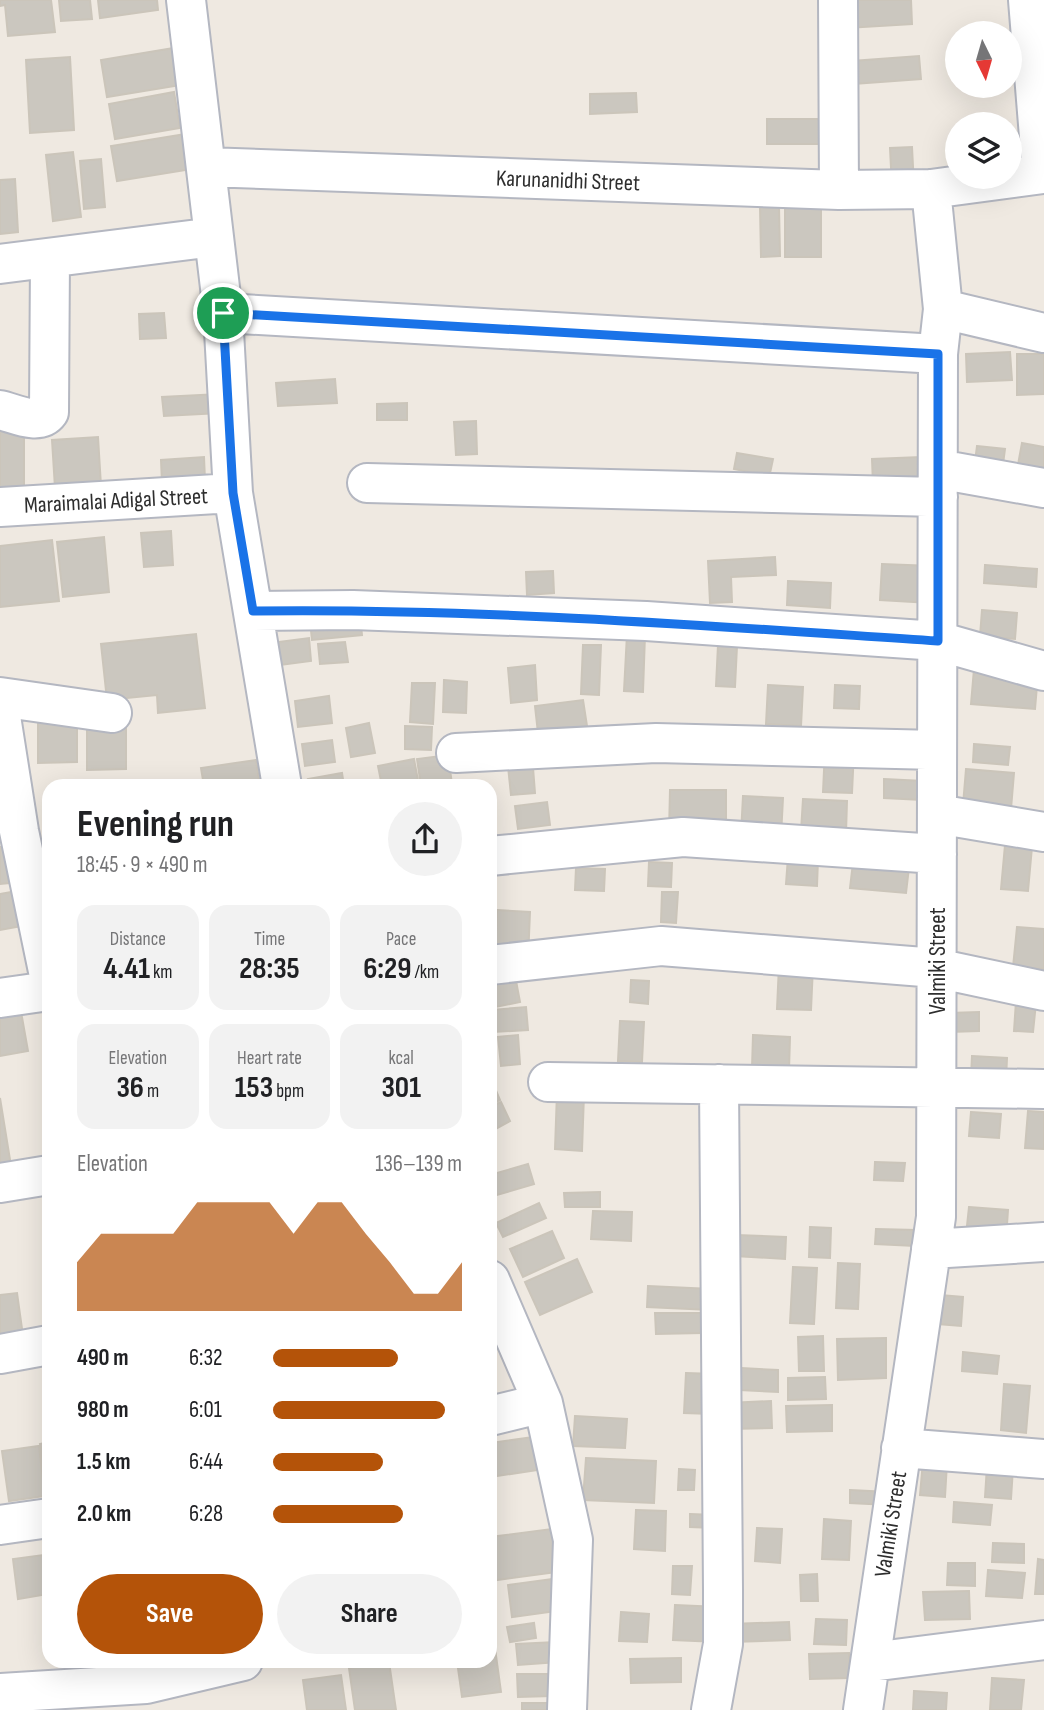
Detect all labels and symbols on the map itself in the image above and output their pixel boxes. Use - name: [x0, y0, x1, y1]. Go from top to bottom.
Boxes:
- north arrow: [945, 21, 1022, 98]
- street label: Karunanidhi Street: [495, 164, 640, 198]
- pin: [193, 283, 253, 343]
- street label: Maraimalai Adigal Street: [23, 482, 209, 520]
- street label: Valmiki Street: [924, 907, 952, 1015]
- street label: Valmiki Street: [869, 1469, 913, 1579]

